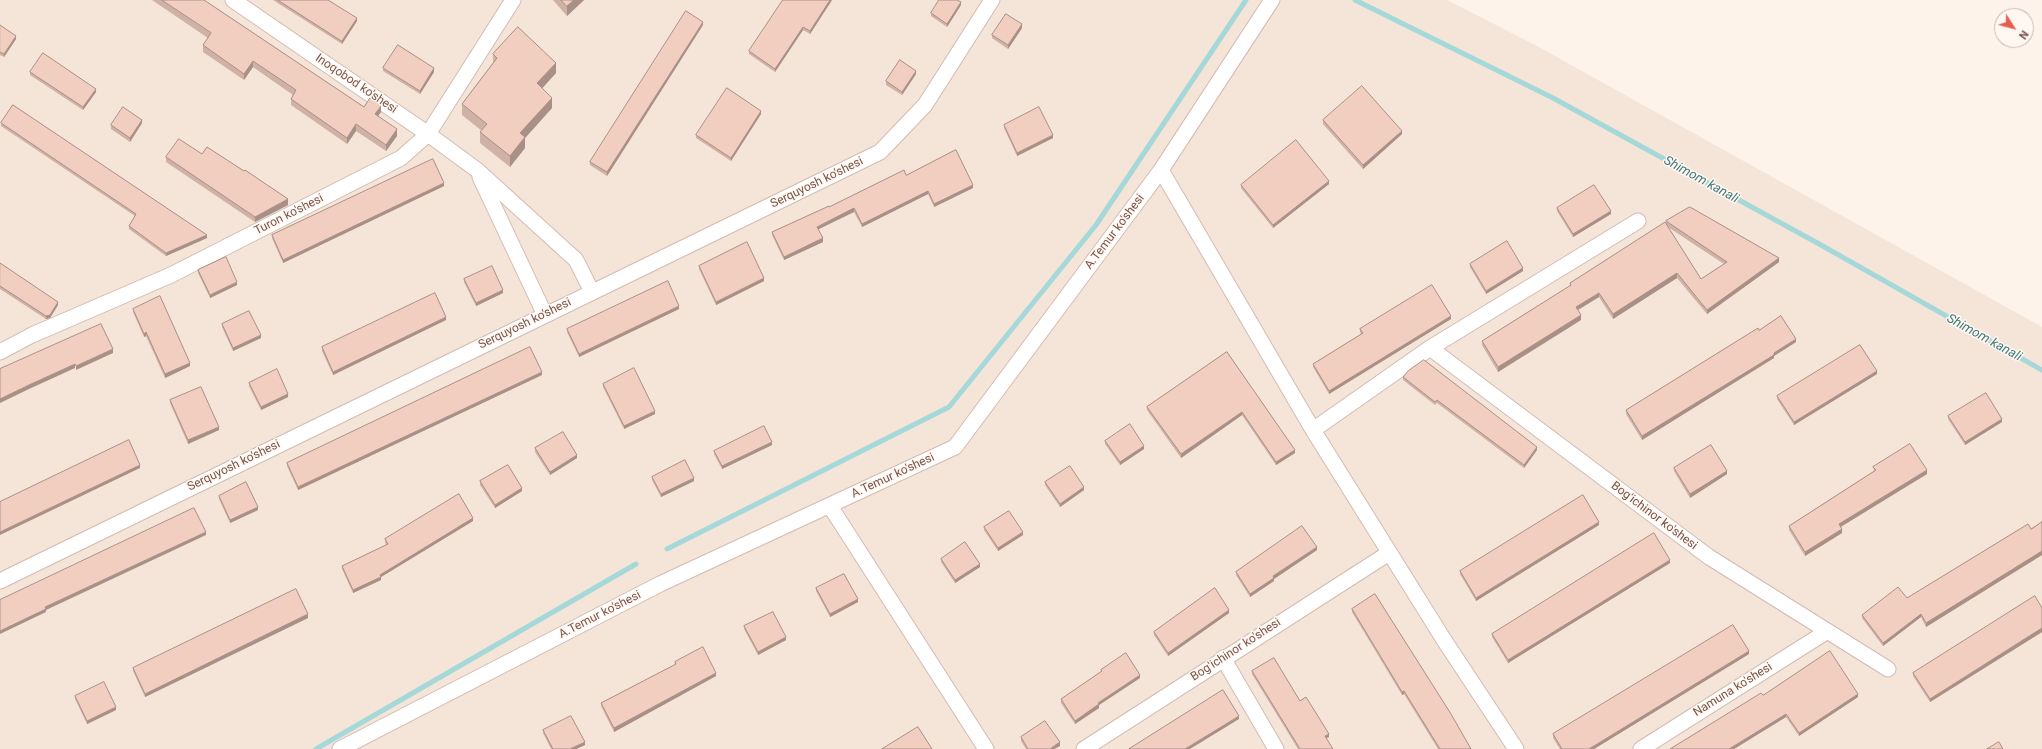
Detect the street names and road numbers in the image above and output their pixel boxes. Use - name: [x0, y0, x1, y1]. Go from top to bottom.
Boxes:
- street label: Inoqobod ko'shesi: [312, 51, 400, 117]
- street label: Serquyosh ko'shesi: [768, 154, 866, 212]
- street label: Turon ko'shesi: [252, 191, 326, 239]
- street label: A.Temur ko'shesi: [1082, 192, 1148, 272]
- street label: Serquyosh ko'shesi: [476, 295, 574, 353]
- street label: Serquyosh ko'shesi: [185, 437, 283, 495]
- street label: A.Temur ko'shesi: [849, 450, 937, 502]
- street label: Bog'ichinor ko'shesi: [1608, 479, 1700, 553]
- street label: A.Temur ko'shesi: [557, 588, 643, 642]
- street label: Bog'ichinor ko'shesi: [1188, 616, 1284, 684]
- street label: Namuna ko'shesi: [1691, 660, 1775, 720]

